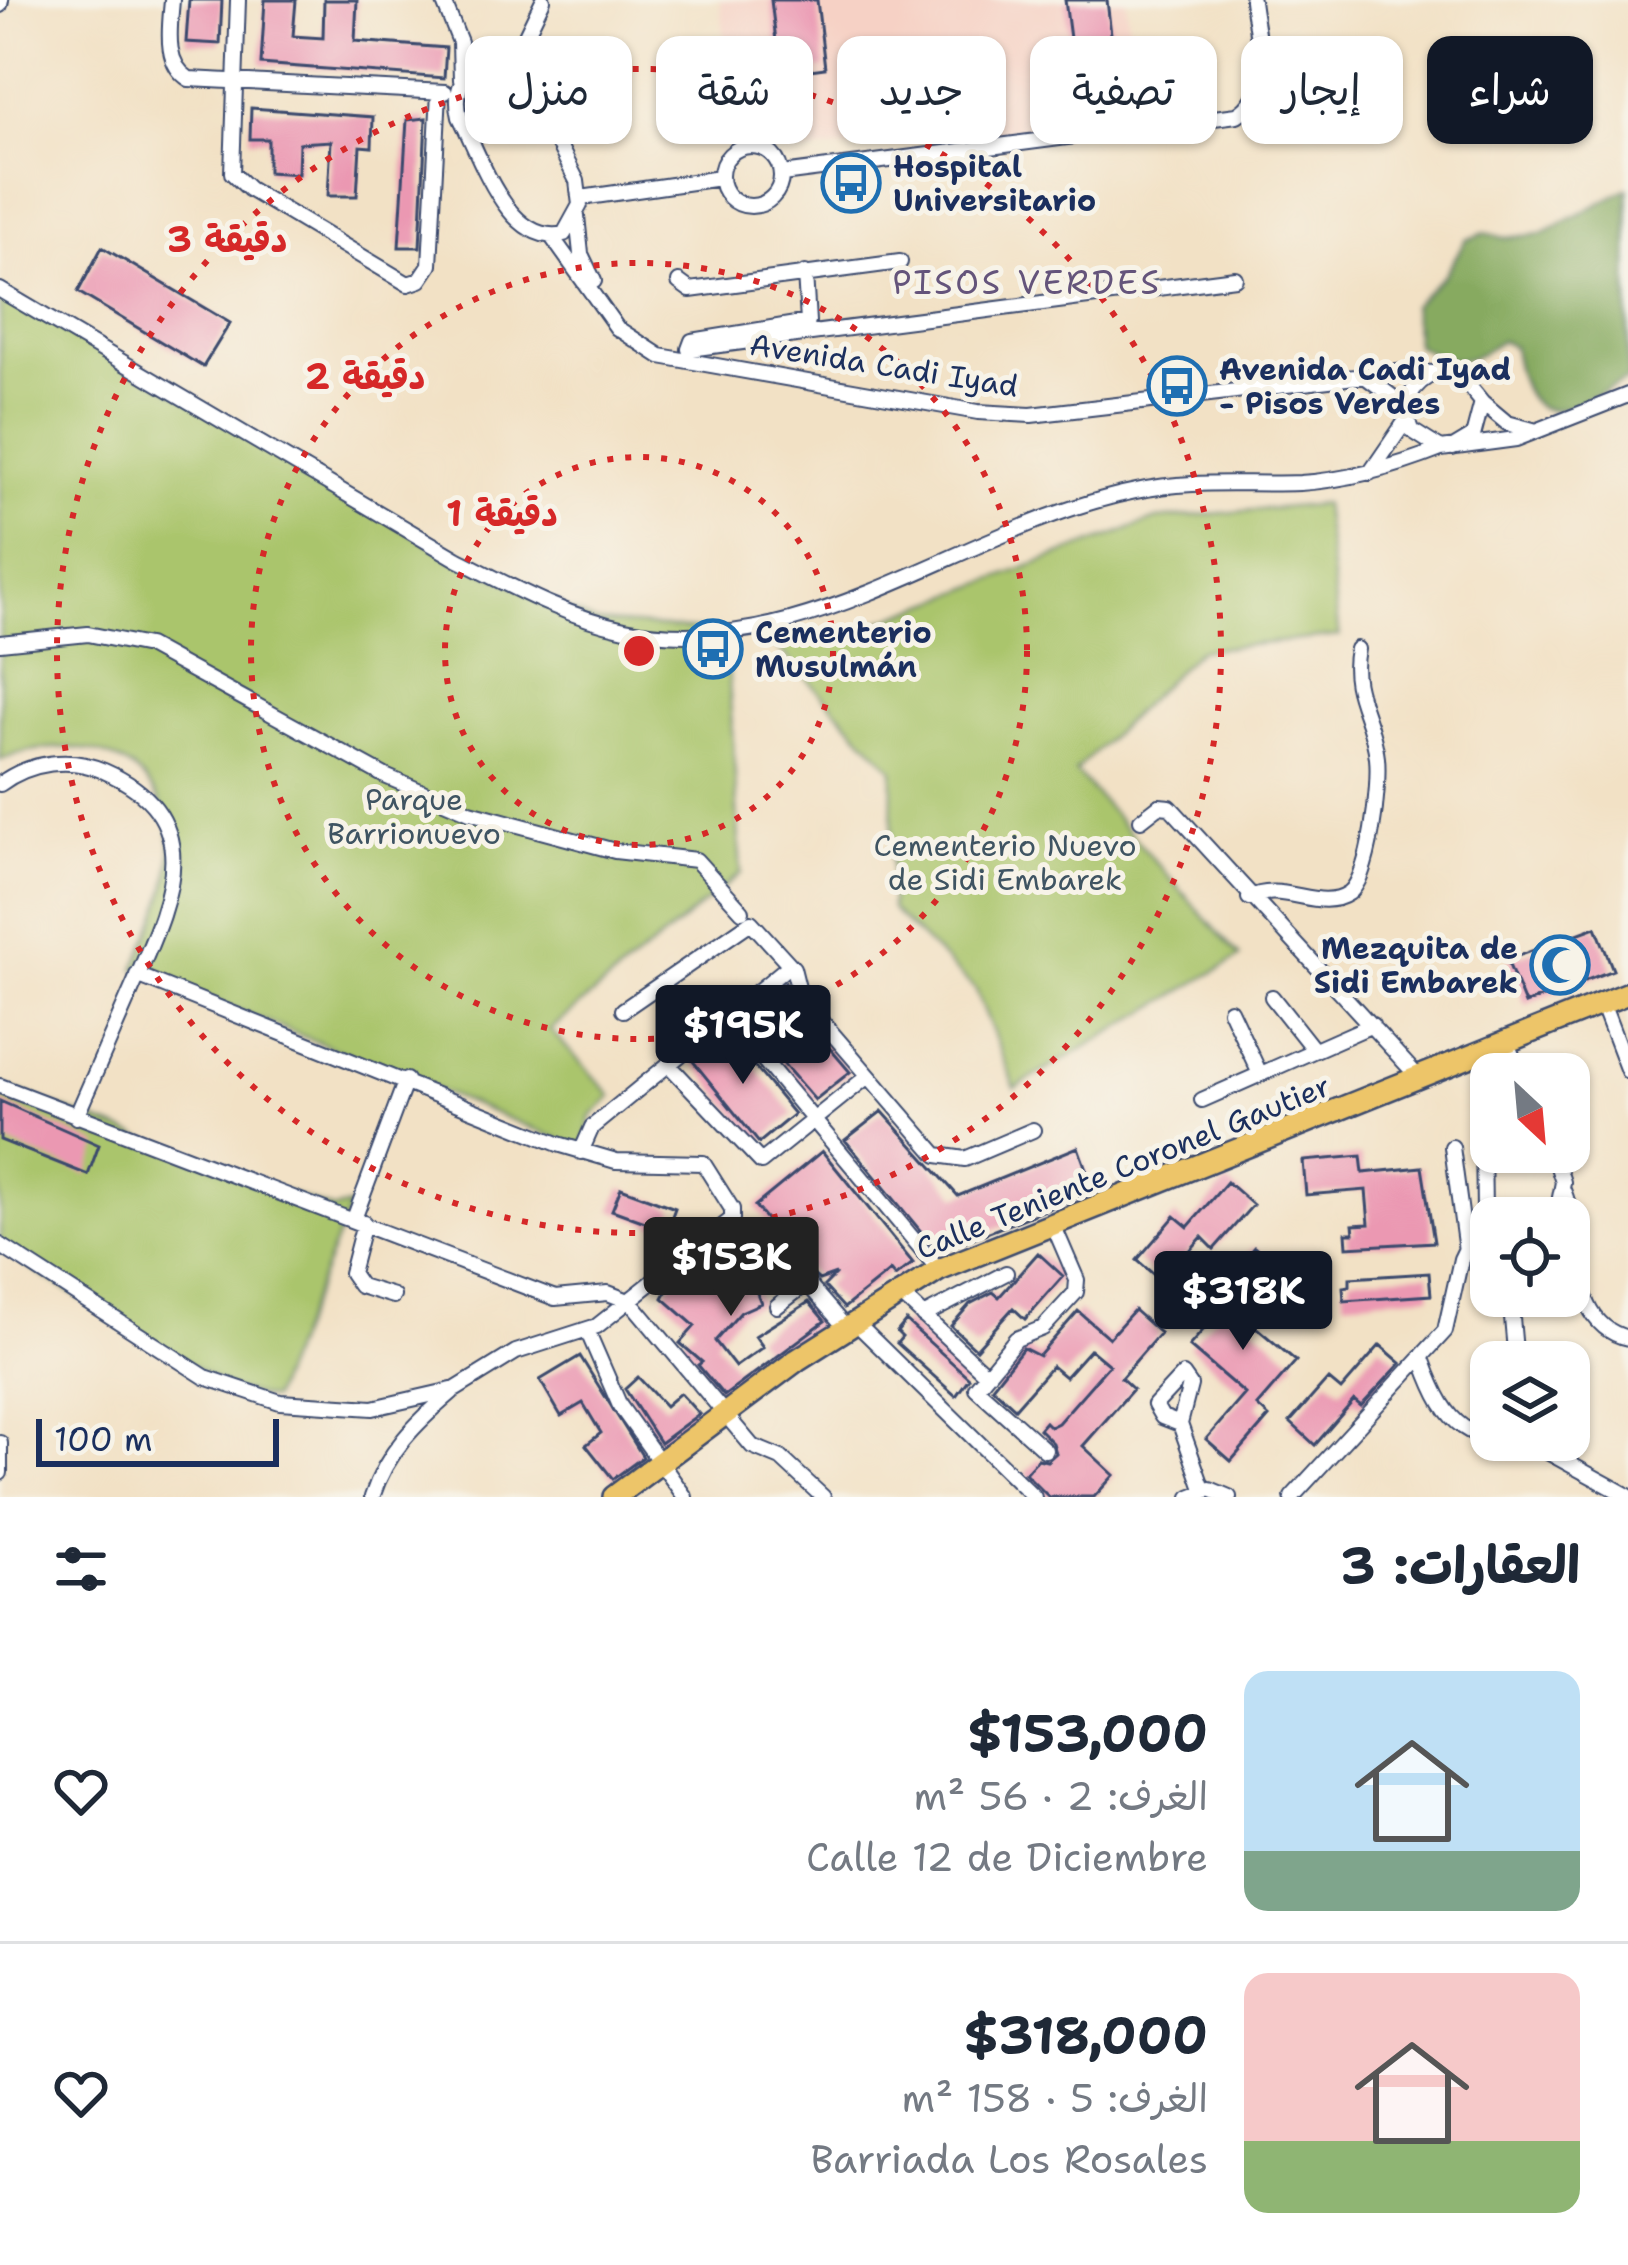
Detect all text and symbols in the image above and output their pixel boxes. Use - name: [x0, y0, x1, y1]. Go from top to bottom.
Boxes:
- chip: منزل: [465, 36, 632, 144]
- chip: شقة: [656, 36, 813, 144]
- chip: جديد: [837, 36, 1006, 144]
- chip: تصفية: [1030, 36, 1217, 144]
- chip: إيجار: [1241, 36, 1403, 144]
- chip: شراء: [1427, 36, 1593, 144]
- place label: Hospital Universitario: [893, 146, 1096, 221]
- bus stop icon: Hospital Universitario: [820, 152, 882, 214]
- text: 3 دقيقة: [167, 215, 287, 264]
- district label: PISOS VERDES: [892, 260, 1162, 305]
- street label: Avenida Cadi Iyad: [747, 324, 1021, 406]
- place label: Avenida Cadi Iyad - Pisos Verdes: [1219, 349, 1511, 424]
- text: 2 دقيقة: [305, 352, 425, 401]
- bus stop icon: Avenida Cadi Iyad - Pisos Verdes: [1146, 355, 1208, 417]
- text: 1 دقيقة: [446, 489, 558, 538]
- place label: Cementerio Musulmán: [755, 612, 932, 687]
- bus stop icon: Cementerio Musulmán: [682, 618, 744, 680]
- centre of rings: [618, 630, 660, 672]
- park label: Parque Barrionuevo: [327, 779, 501, 854]
- park label: Cementerio Nuevo de Sidi Embarek: [873, 825, 1137, 900]
- place label: Mezquita de Sidi Embarek: [1314, 928, 1518, 1003]
- mosque icon: Mezquita de Sidi Embarek: [1529, 934, 1591, 996]
- pin: $195K: [659, 985, 827, 1087]
- text: $195K: [683, 998, 803, 1050]
- north arrow: [1470, 1053, 1590, 1173]
- map controls: [1470, 1053, 1590, 1461]
- street label: Calle Teniente Coronel Gautier: [910, 1065, 1336, 1269]
- button: locate: [1470, 1197, 1590, 1317]
- pin: $153K: [647, 1217, 815, 1319]
- text: $153K: [671, 1230, 791, 1282]
- pin: $318K: [1159, 1251, 1327, 1353]
- text: $318K: [1181, 1264, 1305, 1316]
- button: layers: [1470, 1341, 1590, 1461]
- scale bar: [36, 1413, 279, 1466]
- text: 100 m: [54, 1417, 153, 1462]
- text: العقارات: 3: [1340, 1531, 1580, 1599]
- icon: filters: [48, 1536, 114, 1602]
- text: $153,000: [967, 1699, 1208, 1767]
- icon: home: [1340, 1719, 1484, 1863]
- icon: heart: [48, 1758, 114, 1824]
- text: الغرف: 2 · 56 m²: [914, 1770, 1208, 1822]
- text: Calle 12 de Diciembre: [806, 1831, 1208, 1883]
- text: $318,000: [963, 2001, 1208, 2069]
- icon: home: [1340, 2021, 1484, 2165]
- icon: heart: [48, 2060, 114, 2126]
- text: الغرف: 5 · 158 m²: [902, 2072, 1208, 2124]
- text: Barriada Los Rosales: [810, 2133, 1208, 2185]

